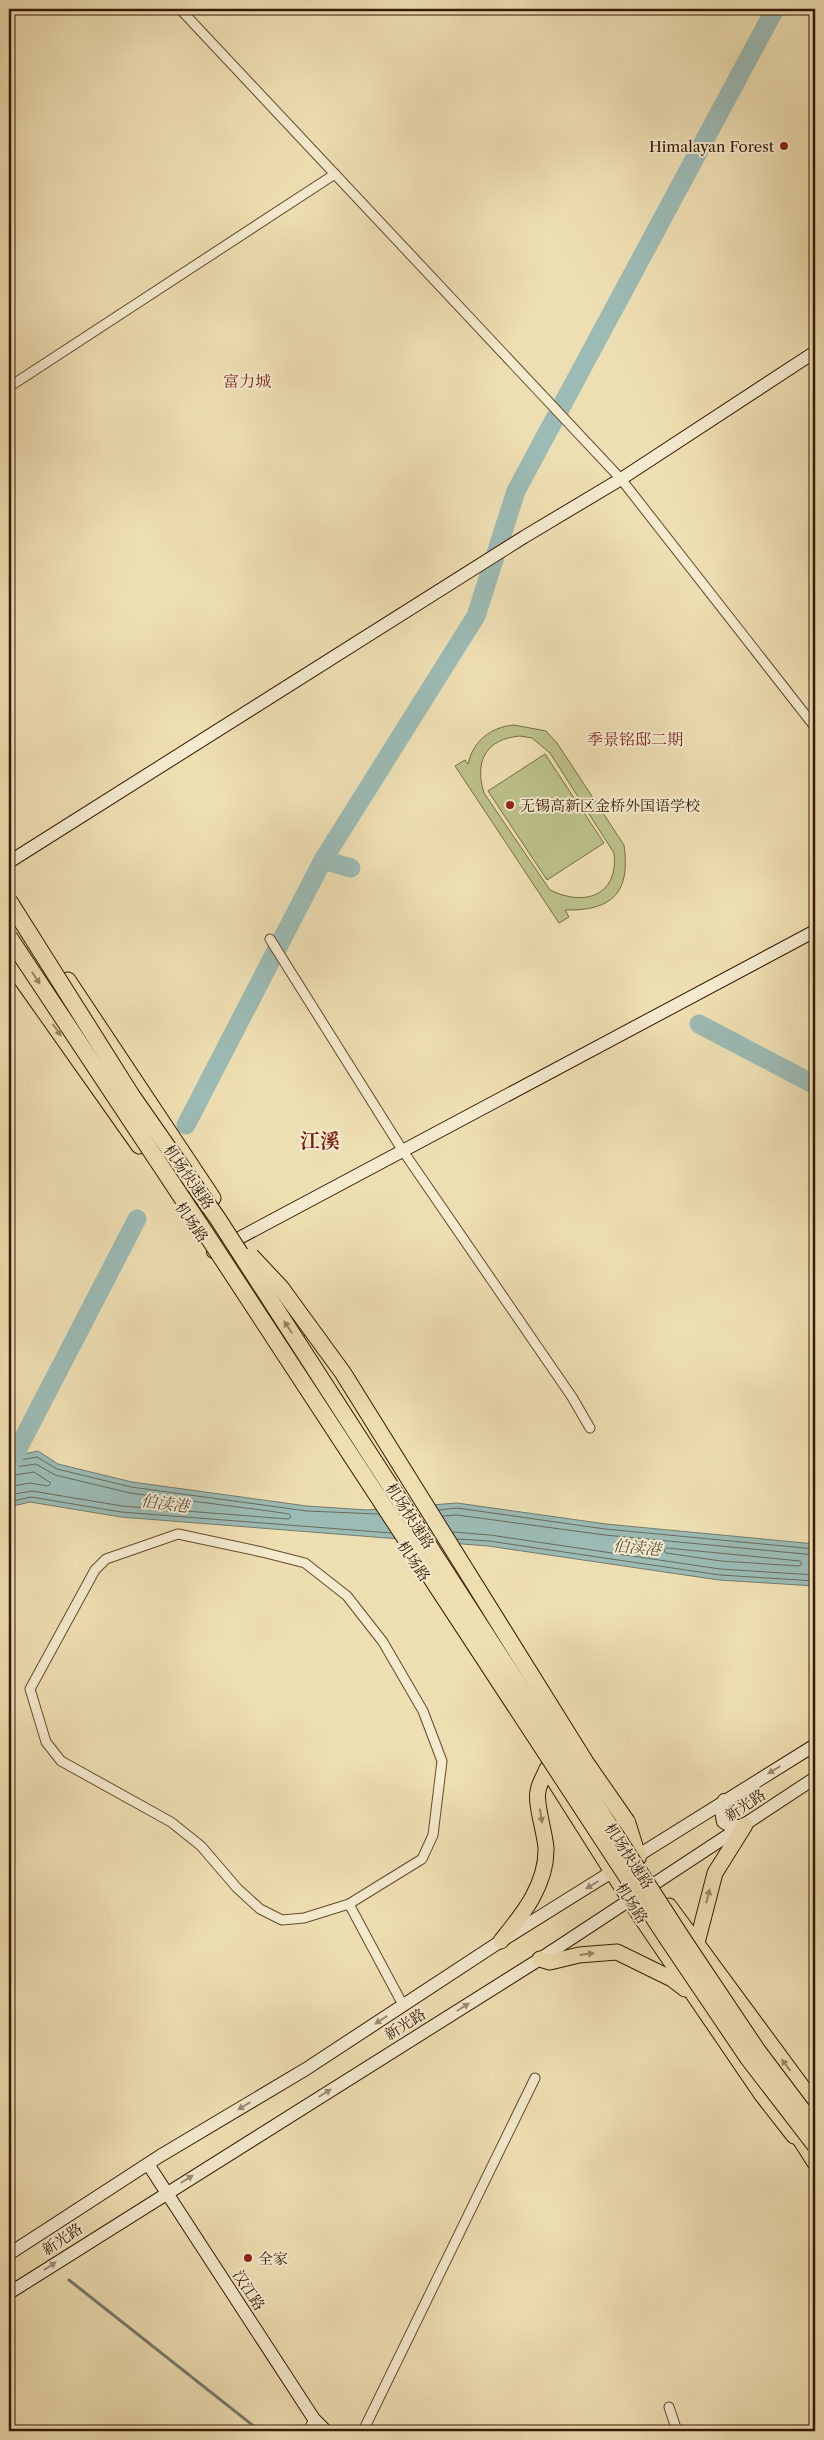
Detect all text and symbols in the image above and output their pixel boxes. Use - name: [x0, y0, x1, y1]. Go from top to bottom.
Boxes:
- place label: Himalayan Forest: [649, 137, 775, 156]
- marker: Himalayan Forest: [778, 140, 790, 152]
- district label: 富力城: [223, 371, 271, 391]
- district label: 季景铭邸二期: [587, 729, 683, 749]
- place label: 无锡高新区金桥外国语学校: [520, 796, 700, 815]
- marker: 无锡高新区金桥外国语学校: [504, 799, 516, 811]
- one-way arrow: [31, 971, 41, 984]
- one-way arrow: [52, 1024, 62, 1037]
- district label: 江溪: [300, 1129, 340, 1153]
- street label: 机场快速路: [160, 1141, 218, 1213]
- street label: 机场路: [171, 1198, 213, 1246]
- one-way arrow: [283, 1320, 292, 1333]
- street label: 机场快速路: [382, 1479, 438, 1553]
- water label: 伯渎港: [140, 1490, 192, 1516]
- water label: 伯渎港: [612, 1535, 664, 1559]
- street label: 机场路: [394, 1537, 434, 1585]
- one-way arrow: [767, 1766, 780, 1775]
- street label: 新光路: [721, 1785, 769, 1825]
- one-way arrow: [538, 1808, 546, 1824]
- street label: 机场快速路: [601, 1819, 657, 1893]
- street label: 机场路: [612, 1879, 652, 1927]
- one-way arrow: [585, 1881, 598, 1890]
- one-way arrow: [704, 1888, 712, 1903]
- one-way arrow: [579, 1950, 595, 1958]
- one-way arrow: [456, 2002, 469, 2012]
- street label: 新光路: [381, 2004, 429, 2044]
- one-way arrow: [374, 2015, 388, 2024]
- one-way arrow: [781, 2059, 792, 2072]
- one-way arrow: [318, 2088, 331, 2098]
- one-way arrow: [237, 2102, 250, 2111]
- one-way arrow: [180, 2174, 193, 2184]
- street label: 新光路: [38, 2219, 86, 2259]
- place label: 全家: [258, 2249, 288, 2268]
- marker: 全家: [242, 2252, 254, 2264]
- one-way arrow: [43, 2262, 56, 2271]
- street label: 汉江路: [229, 2266, 269, 2314]

